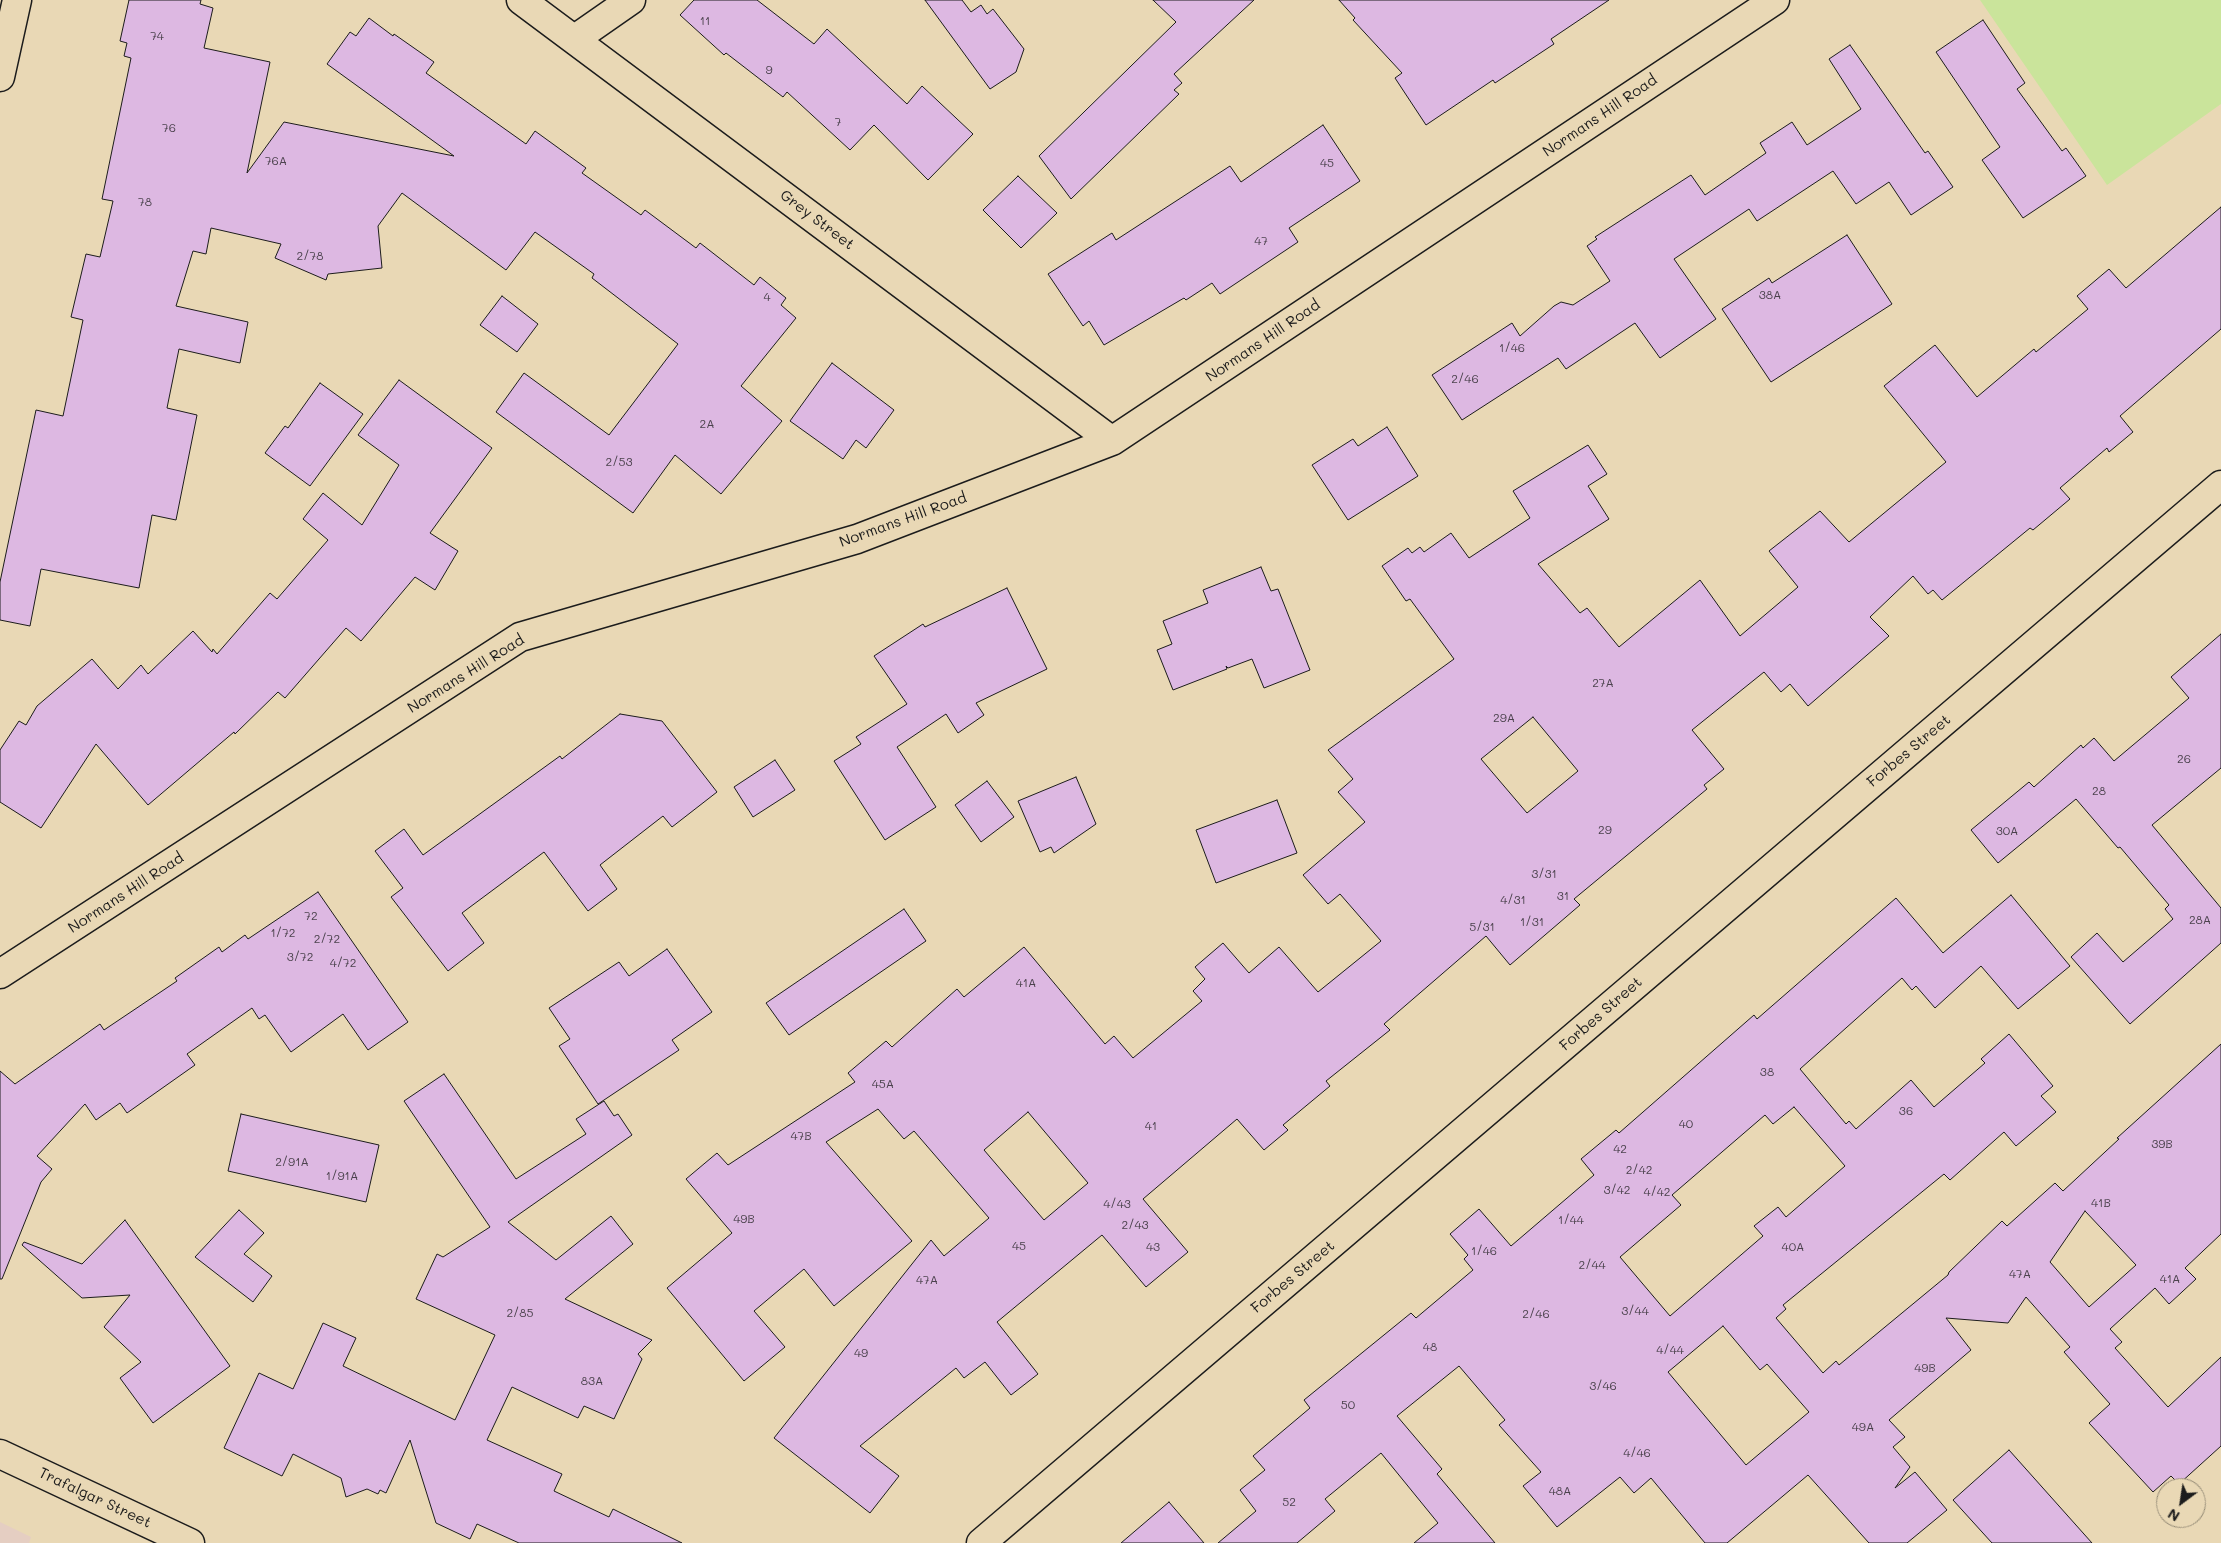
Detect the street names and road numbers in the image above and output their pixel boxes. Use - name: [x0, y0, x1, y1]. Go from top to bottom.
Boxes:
- street label: Normans Hill Road: [1539, 71, 1661, 161]
- street label: Grey Street: [776, 186, 858, 254]
- street label: Normans Hill Road: [1202, 296, 1324, 386]
- street label: Normans Hill Road: [837, 489, 969, 551]
- street label: Normans Hill Road: [404, 631, 528, 717]
- street label: Forbes Street: [1864, 711, 1954, 791]
- street label: Normans Hill Road: [65, 849, 187, 937]
- street label: Forbes Street: [1556, 973, 1646, 1055]
- street label: Forbes Street: [1248, 1237, 1338, 1317]
- street label: Trafalgar Street: [36, 1464, 154, 1532]

